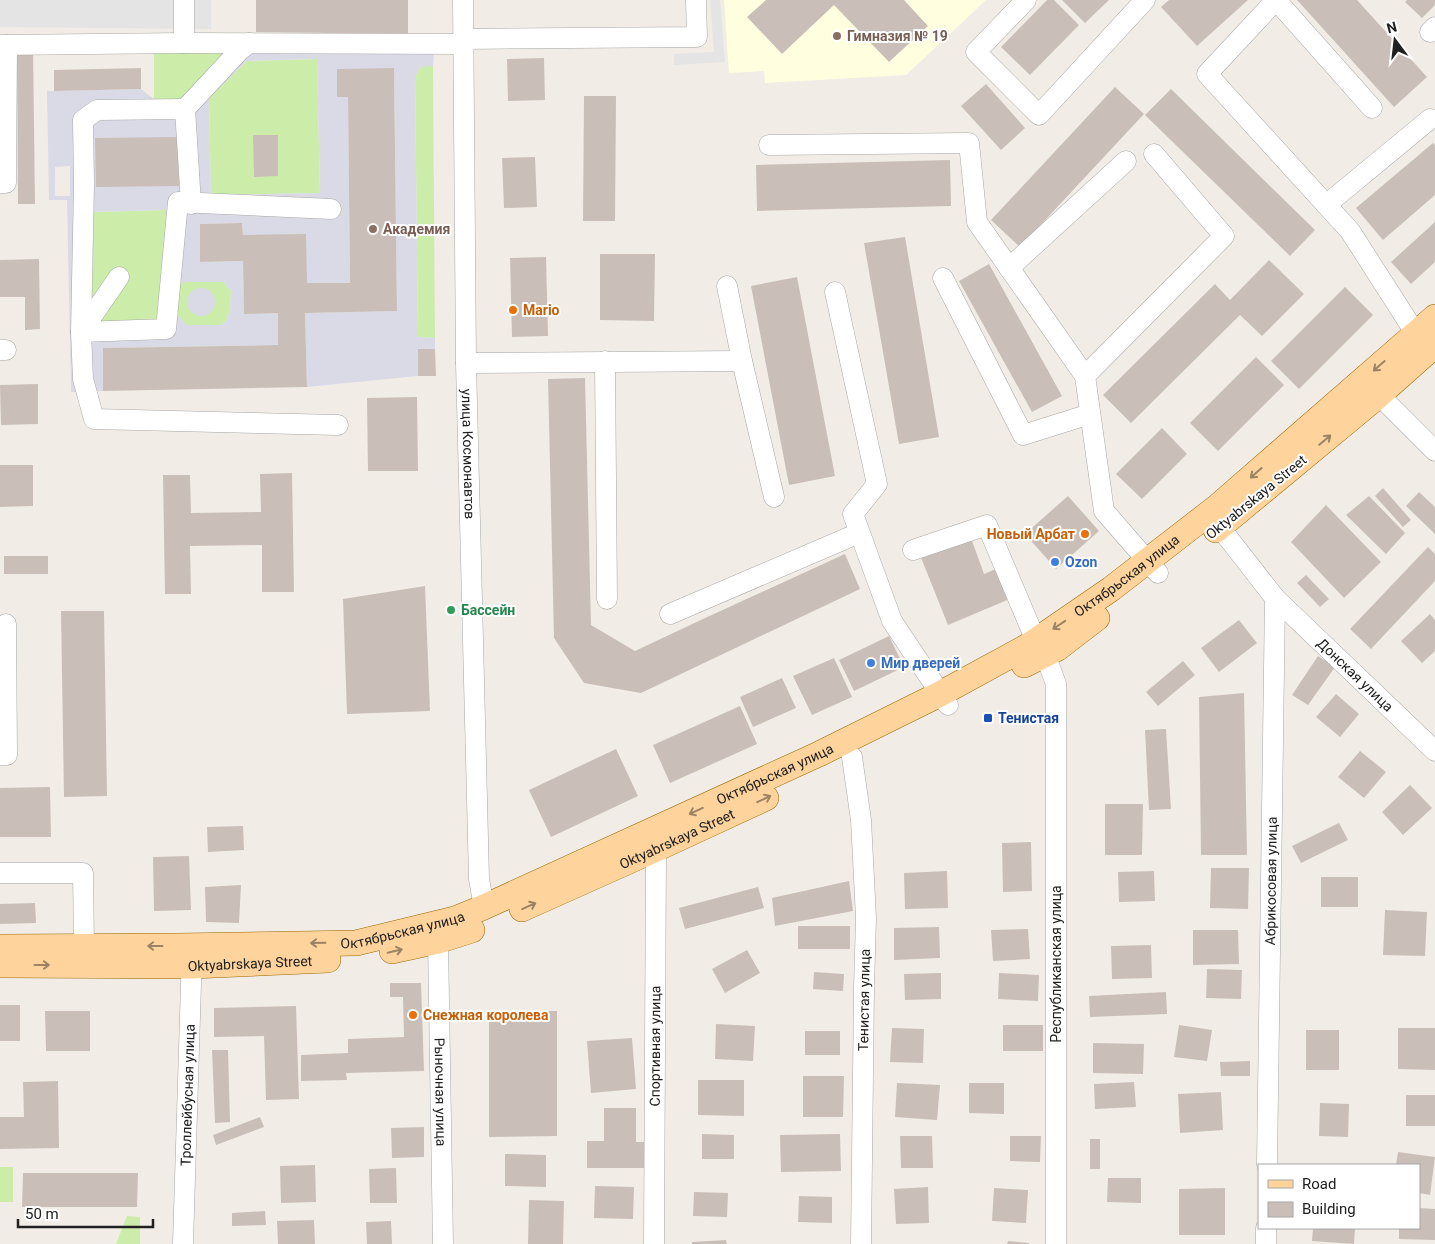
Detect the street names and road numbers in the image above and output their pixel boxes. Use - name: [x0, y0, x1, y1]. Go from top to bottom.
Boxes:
- street label: улица Космонавтов: [459, 389, 478, 519]
- street label: Oktyabrskaya Street: [1203, 451, 1310, 542]
- street label: Октябрьская улица: [1071, 531, 1182, 620]
- street label: Донская улица: [1314, 635, 1396, 715]
- street label: Октябрьская улица: [714, 740, 836, 808]
- street label: Oktyabrskaya Street: [617, 806, 737, 872]
- street label: Абрикосовая улица: [1262, 817, 1280, 946]
- street label: Республиканская улица: [1048, 885, 1064, 1043]
- street label: Октябрьская улица: [340, 908, 467, 951]
- street label: Тенистая улица: [855, 949, 873, 1051]
- street label: Oktyabrskaya Street: [187, 953, 313, 974]
- street label: Спортивная улица: [647, 986, 663, 1106]
- street label: Троллейбусная улица: [177, 1024, 198, 1166]
- street label: Рыночная улица: [432, 1037, 449, 1146]

